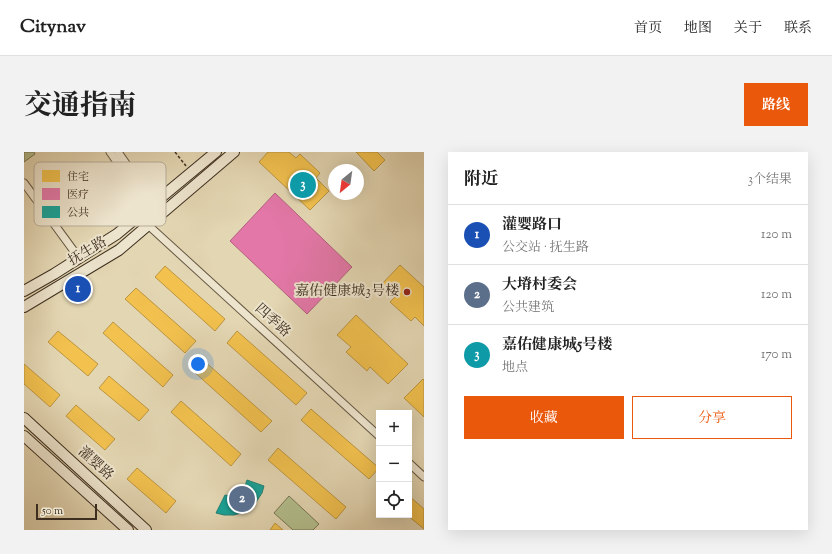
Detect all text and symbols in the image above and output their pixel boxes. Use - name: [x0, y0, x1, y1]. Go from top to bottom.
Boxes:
- text: Citynav: [20, 14, 86, 41]
- text: 首页: [634, 19, 662, 39]
- text: 地图: [684, 19, 712, 39]
- text: 关于: [734, 19, 762, 39]
- text: 联系: [784, 19, 812, 39]
- button: 路线: [744, 83, 808, 126]
- text: 交通指南: [24, 87, 136, 127]
- legend: [34, 162, 166, 226]
- north arrow: [328, 164, 364, 200]
- text: 附近: [464, 168, 498, 192]
- text: 住宅: [67, 169, 89, 185]
- pin: 3: [290, 170, 316, 200]
- text: 3个结果: [748, 171, 792, 189]
- text: 医疗: [67, 187, 89, 203]
- text: 公共: [67, 205, 89, 221]
- text: 灌婴路口: [502, 215, 562, 236]
- text: 1: [475, 226, 479, 244]
- text: 120 m: [761, 226, 792, 244]
- street label: 抚生路: [65, 233, 111, 271]
- text: 公交站 · 抚生路: [502, 239, 589, 257]
- pin: 1: [65, 274, 91, 304]
- text: 大塉村委会: [502, 275, 577, 296]
- place label: 嘉佑健康城3号楼: [295, 282, 399, 302]
- text: 2: [474, 286, 480, 304]
- text: 120 m: [761, 286, 792, 304]
- marker: 嘉佑健康城3号楼: [402, 287, 412, 297]
- text: 公共建筑: [502, 299, 554, 317]
- street label: 四季路: [250, 300, 294, 342]
- text: 嘉佑健康城5号楼: [502, 335, 612, 356]
- text: 3: [474, 346, 480, 364]
- text: 170 m: [761, 346, 792, 364]
- your location: [188, 354, 208, 374]
- text: 地点: [502, 359, 528, 377]
- button: 收藏: [464, 396, 624, 439]
- button: 分享: [632, 396, 792, 439]
- map controls: [376, 410, 412, 518]
- button: +: [376, 410, 412, 446]
- street label: 灌婴路: [73, 443, 117, 485]
- button: −: [376, 446, 412, 482]
- button: locate: [376, 482, 412, 518]
- pin: 2: [229, 484, 255, 514]
- scale bar: [36, 502, 97, 521]
- text: 50 m: [42, 503, 63, 519]

